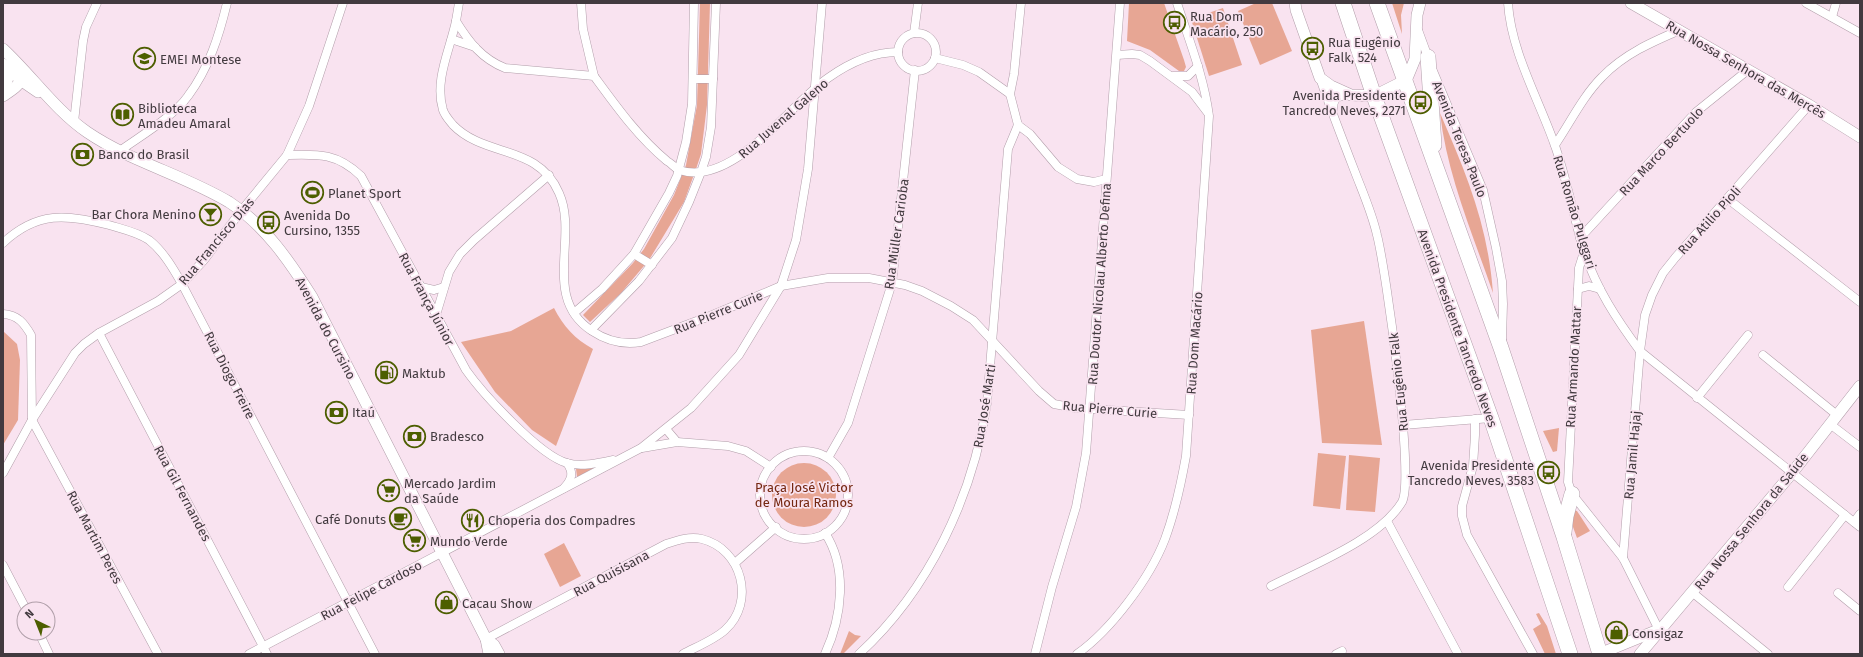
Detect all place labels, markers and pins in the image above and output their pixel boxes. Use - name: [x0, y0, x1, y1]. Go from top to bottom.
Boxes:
- place label: Rua Dom Macário, 250: [1190, 9, 1263, 39]
- bus stop icon: Rua Dom Macário, 250: [1161, 10, 1187, 36]
- place label: Rua Eugênio Falk, 524: [1328, 35, 1401, 65]
- bus stop icon: Rua Eugênio Falk, 524: [1300, 36, 1326, 62]
- school or university icon: EMEI Montese: [131, 46, 157, 72]
- place label: EMEI Montese: [160, 52, 241, 67]
- place label: Avenida Presidente Tancredo Neves, 2271: [1283, 88, 1406, 118]
- bus stop icon: Avenida Presidente Tancredo Neves, 2271: [1408, 89, 1434, 115]
- place label: Biblioteca Amadeu Amaral: [138, 101, 231, 131]
- library icon: Biblioteca Amadeu Amaral: [109, 102, 135, 128]
- bank icon: Banco do Brasil: [70, 141, 96, 167]
- place label: Banco do Brasil: [98, 147, 190, 162]
- sports icon: Planet Sport: [299, 180, 325, 206]
- place label: Planet Sport: [328, 186, 401, 201]
- bar icon: Bar Chora Menino: [198, 201, 224, 227]
- place label: Bar Chora Menino: [91, 207, 196, 222]
- place label: Avenida Do Cursino, 1355: [284, 208, 360, 238]
- bus stop icon: Avenida Do Cursino, 1355: [255, 209, 281, 235]
- fuel station icon: Maktub: [374, 360, 400, 386]
- place label: Maktub: [402, 366, 446, 381]
- bank icon: Itaú: [323, 399, 349, 425]
- place label: Itaú: [352, 405, 375, 420]
- bank icon: Bradesco: [401, 423, 427, 449]
- place label: Bradesco: [430, 429, 484, 444]
- place label: Avenida Presidente Tancredo Neves, 3583: [1408, 458, 1534, 488]
- bus stop icon: Avenida Presidente Tancredo Neves, 3583: [1536, 459, 1562, 485]
- place label: Mercado Jardim da Saúde: [404, 476, 496, 506]
- supermarket icon: Mercado Jardim da Saúde: [376, 477, 402, 503]
- cafe icon: Café Donuts: [388, 506, 414, 532]
- restaurant icon: Choperia dos Compadres: [459, 507, 485, 533]
- place label: Café Donuts: [315, 512, 386, 527]
- place label: Choperia dos Compadres: [488, 513, 635, 528]
- supermarket icon: Mundo Verde: [401, 528, 427, 554]
- place label: Mundo Verde: [430, 534, 508, 549]
- shop icon: Cacau Show: [434, 590, 460, 616]
- place label: Cacau Show: [462, 596, 533, 611]
- shop icon: Consigaz: [1604, 620, 1630, 646]
- place label: Consigaz: [1632, 626, 1684, 641]

